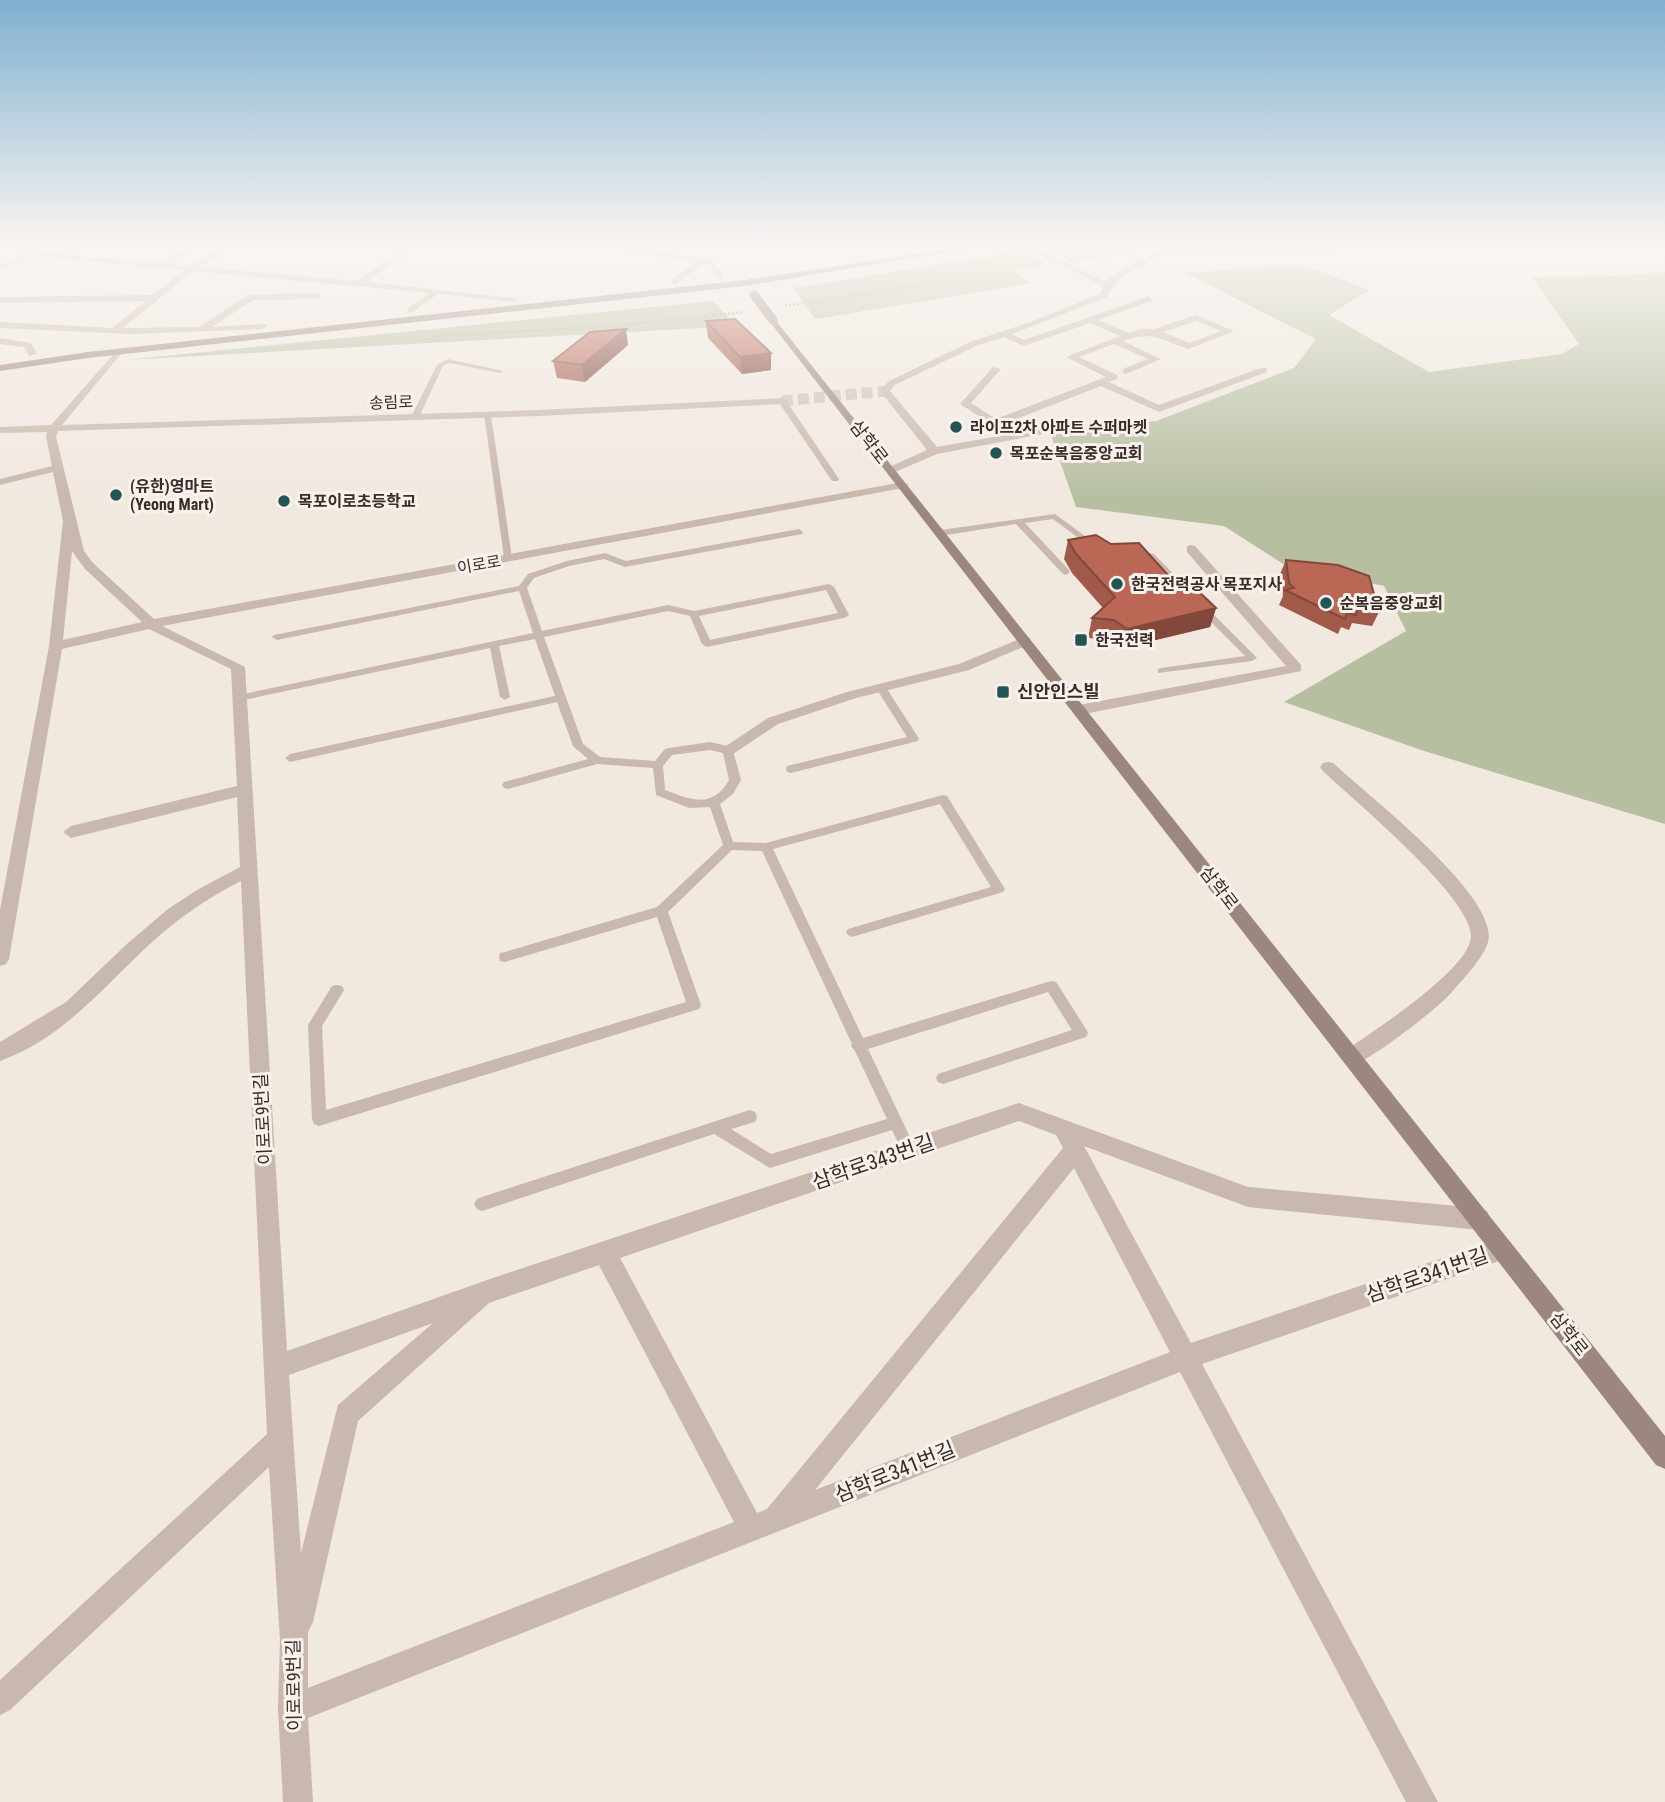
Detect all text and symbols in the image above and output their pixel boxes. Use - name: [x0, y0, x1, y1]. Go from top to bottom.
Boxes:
- street label: 송림로: [369, 392, 414, 413]
- street label: 삼학로: [846, 416, 893, 468]
- place label: 라이프2차 아파트 수퍼마켓: [970, 418, 1147, 437]
- marker: 라이프2차 아파트 수퍼마켓: [948, 419, 964, 435]
- place label: 목포순복음중앙교회: [1010, 444, 1142, 463]
- marker: 목포순복음중앙교회: [988, 445, 1004, 461]
- place label: (유한)영마트 (Yeong Mart): [130, 477, 214, 514]
- marker: (유한)영마트 (Yeong Mart): [108, 487, 124, 503]
- place label: 목포이로초등학교: [298, 492, 416, 511]
- marker: 목포이로초등학교: [276, 493, 292, 509]
- street label: 이로로: [456, 551, 503, 578]
- place label: 한국전력공사 목포지사: [1131, 575, 1282, 594]
- marker: 한국전력공사 목포지사: [1109, 576, 1125, 592]
- place label: 순복음중앙교회: [1340, 594, 1443, 613]
- marker: 순복음중앙교회: [1318, 595, 1334, 611]
- place label: 한국전력: [1095, 631, 1154, 650]
- marker: 한국전력: [1073, 632, 1089, 648]
- place label: 신안인스빌: [1017, 681, 1100, 702]
- marker: 신안인스빌: [995, 684, 1011, 700]
- street label: 삼학로: [1196, 862, 1243, 914]
- street label: 이로로9번길: [250, 1073, 275, 1165]
- street label: 삼학로343번길: [809, 1130, 937, 1194]
- street label: 삼학로341번길: [1363, 1243, 1491, 1307]
- street label: 삼학로: [1546, 1308, 1593, 1360]
- street label: 삼학로341번길: [831, 1437, 959, 1507]
- street label: 이로로9번길: [282, 1639, 305, 1731]

